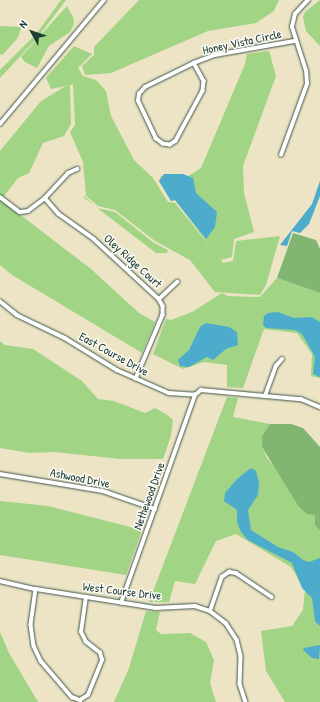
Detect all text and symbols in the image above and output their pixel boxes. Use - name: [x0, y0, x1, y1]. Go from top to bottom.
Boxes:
- north arrow: [12, 12, 52, 52]
- text: N: [16, 18, 30, 31]
- street label: Honey Vista Circle: [201, 27, 283, 57]
- street label: Oley Ridge Court: [101, 231, 165, 291]
- street label: East Course Drive: [77, 329, 151, 379]
- street label: Nethewood Drive: [130, 460, 168, 532]
- street label: Ashwood Drive: [49, 465, 111, 491]
- street label: West Course Drive: [82, 579, 162, 603]

